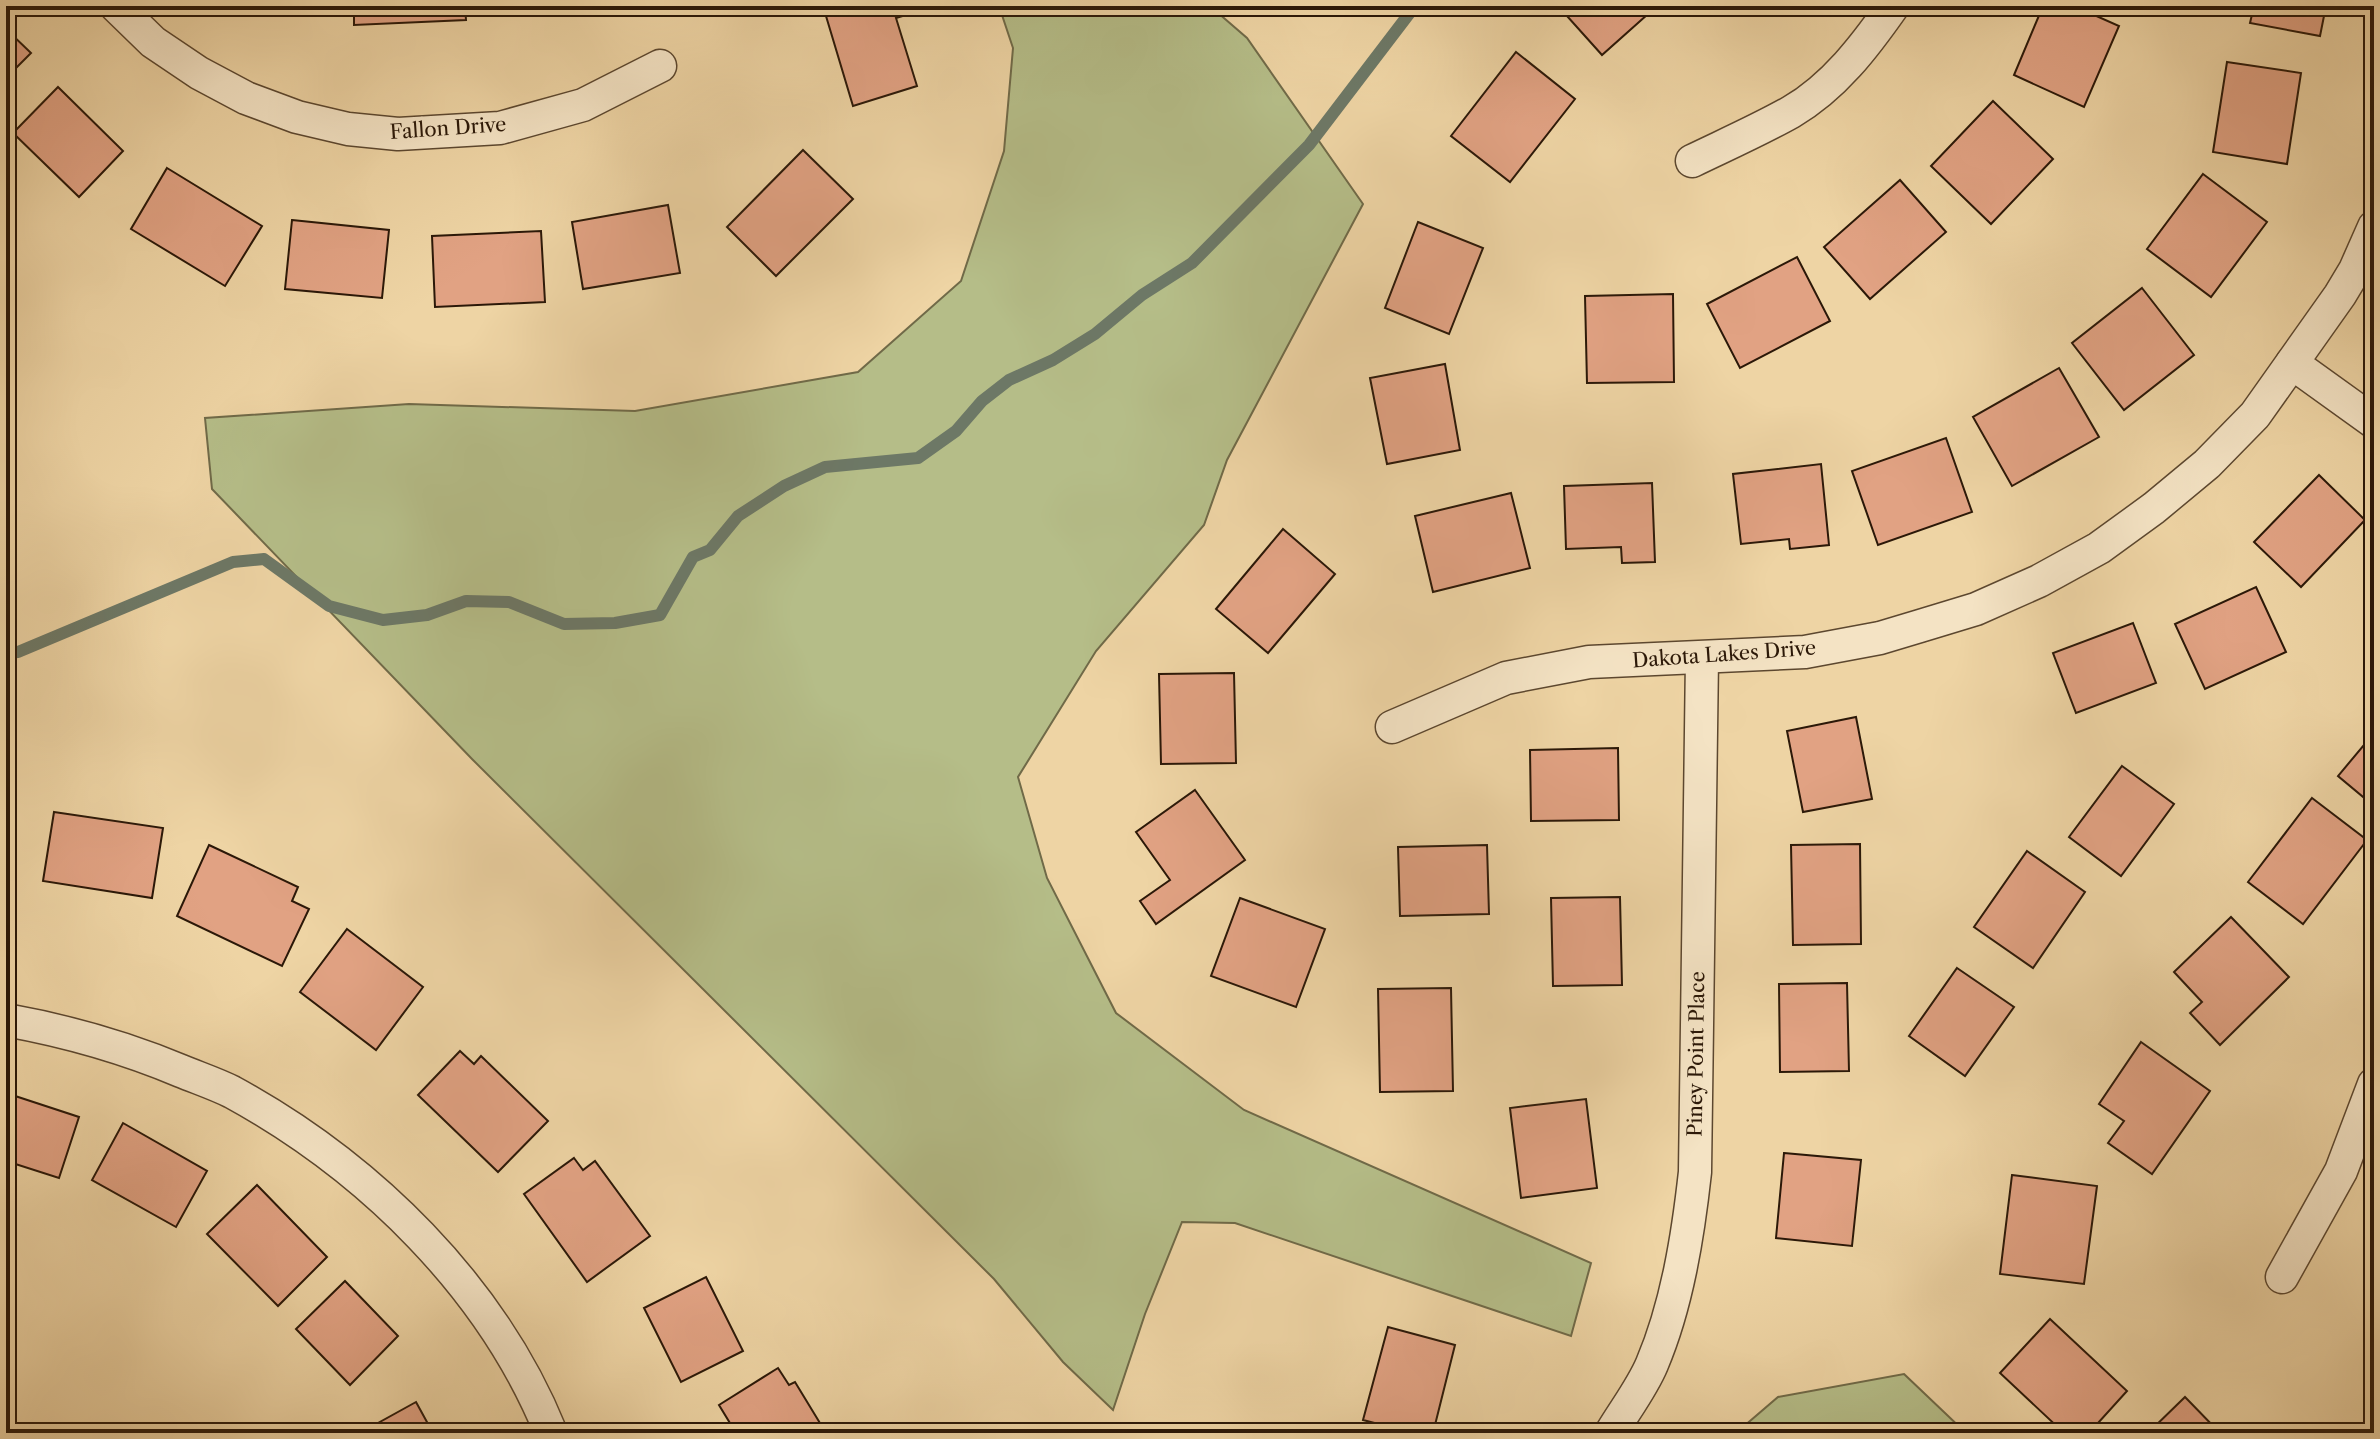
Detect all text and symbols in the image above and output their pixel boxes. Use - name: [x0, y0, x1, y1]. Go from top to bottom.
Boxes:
- street label: Fallon Drive: [389, 112, 507, 144]
- street label: Dakota Lakes Drive: [1631, 636, 1817, 672]
- street label: Piney Point Place: [1683, 971, 1709, 1137]

